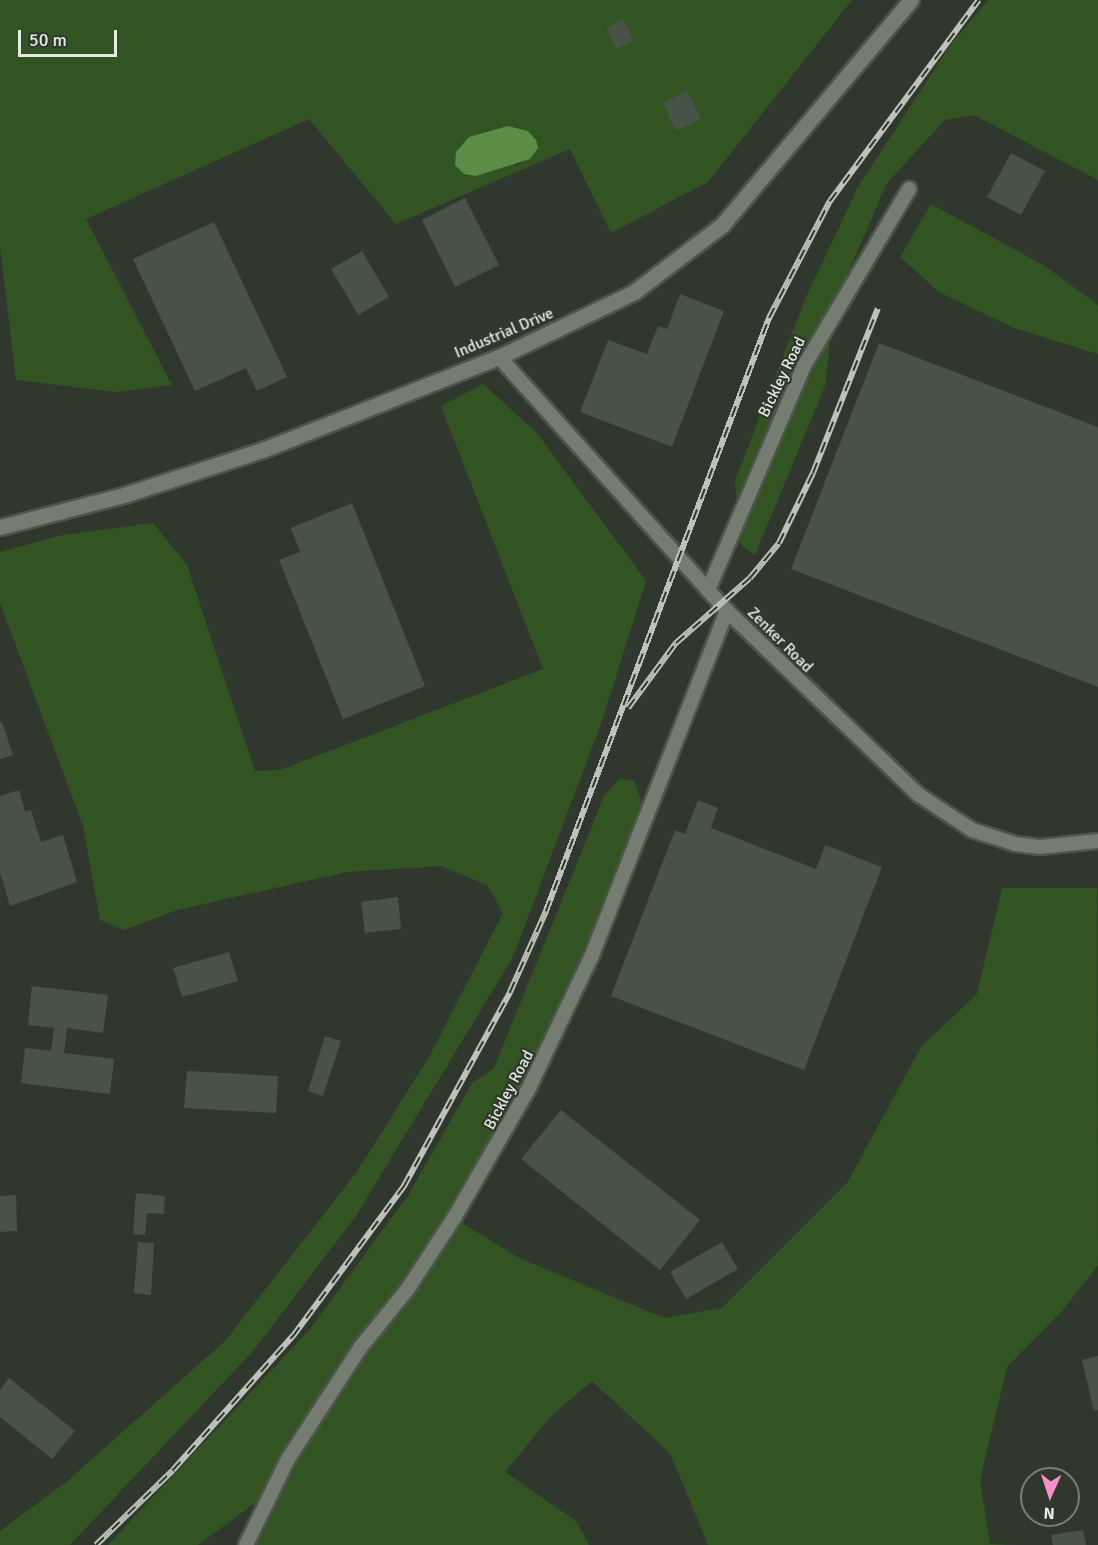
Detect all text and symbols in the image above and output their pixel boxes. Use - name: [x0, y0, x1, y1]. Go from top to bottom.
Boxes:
- scale bar: [21, 18, 120, 56]
- text: 50 m: [29, 29, 67, 51]
- street label: Industrial Drive: [452, 303, 556, 363]
- street label: Bickley Road: [754, 334, 810, 420]
- street label: Zenker Road: [743, 603, 817, 677]
- street label: Bickley Road: [480, 1047, 538, 1133]
- north arrow: [1020, 1467, 1080, 1527]
- text: N: [1043, 1503, 1055, 1523]

